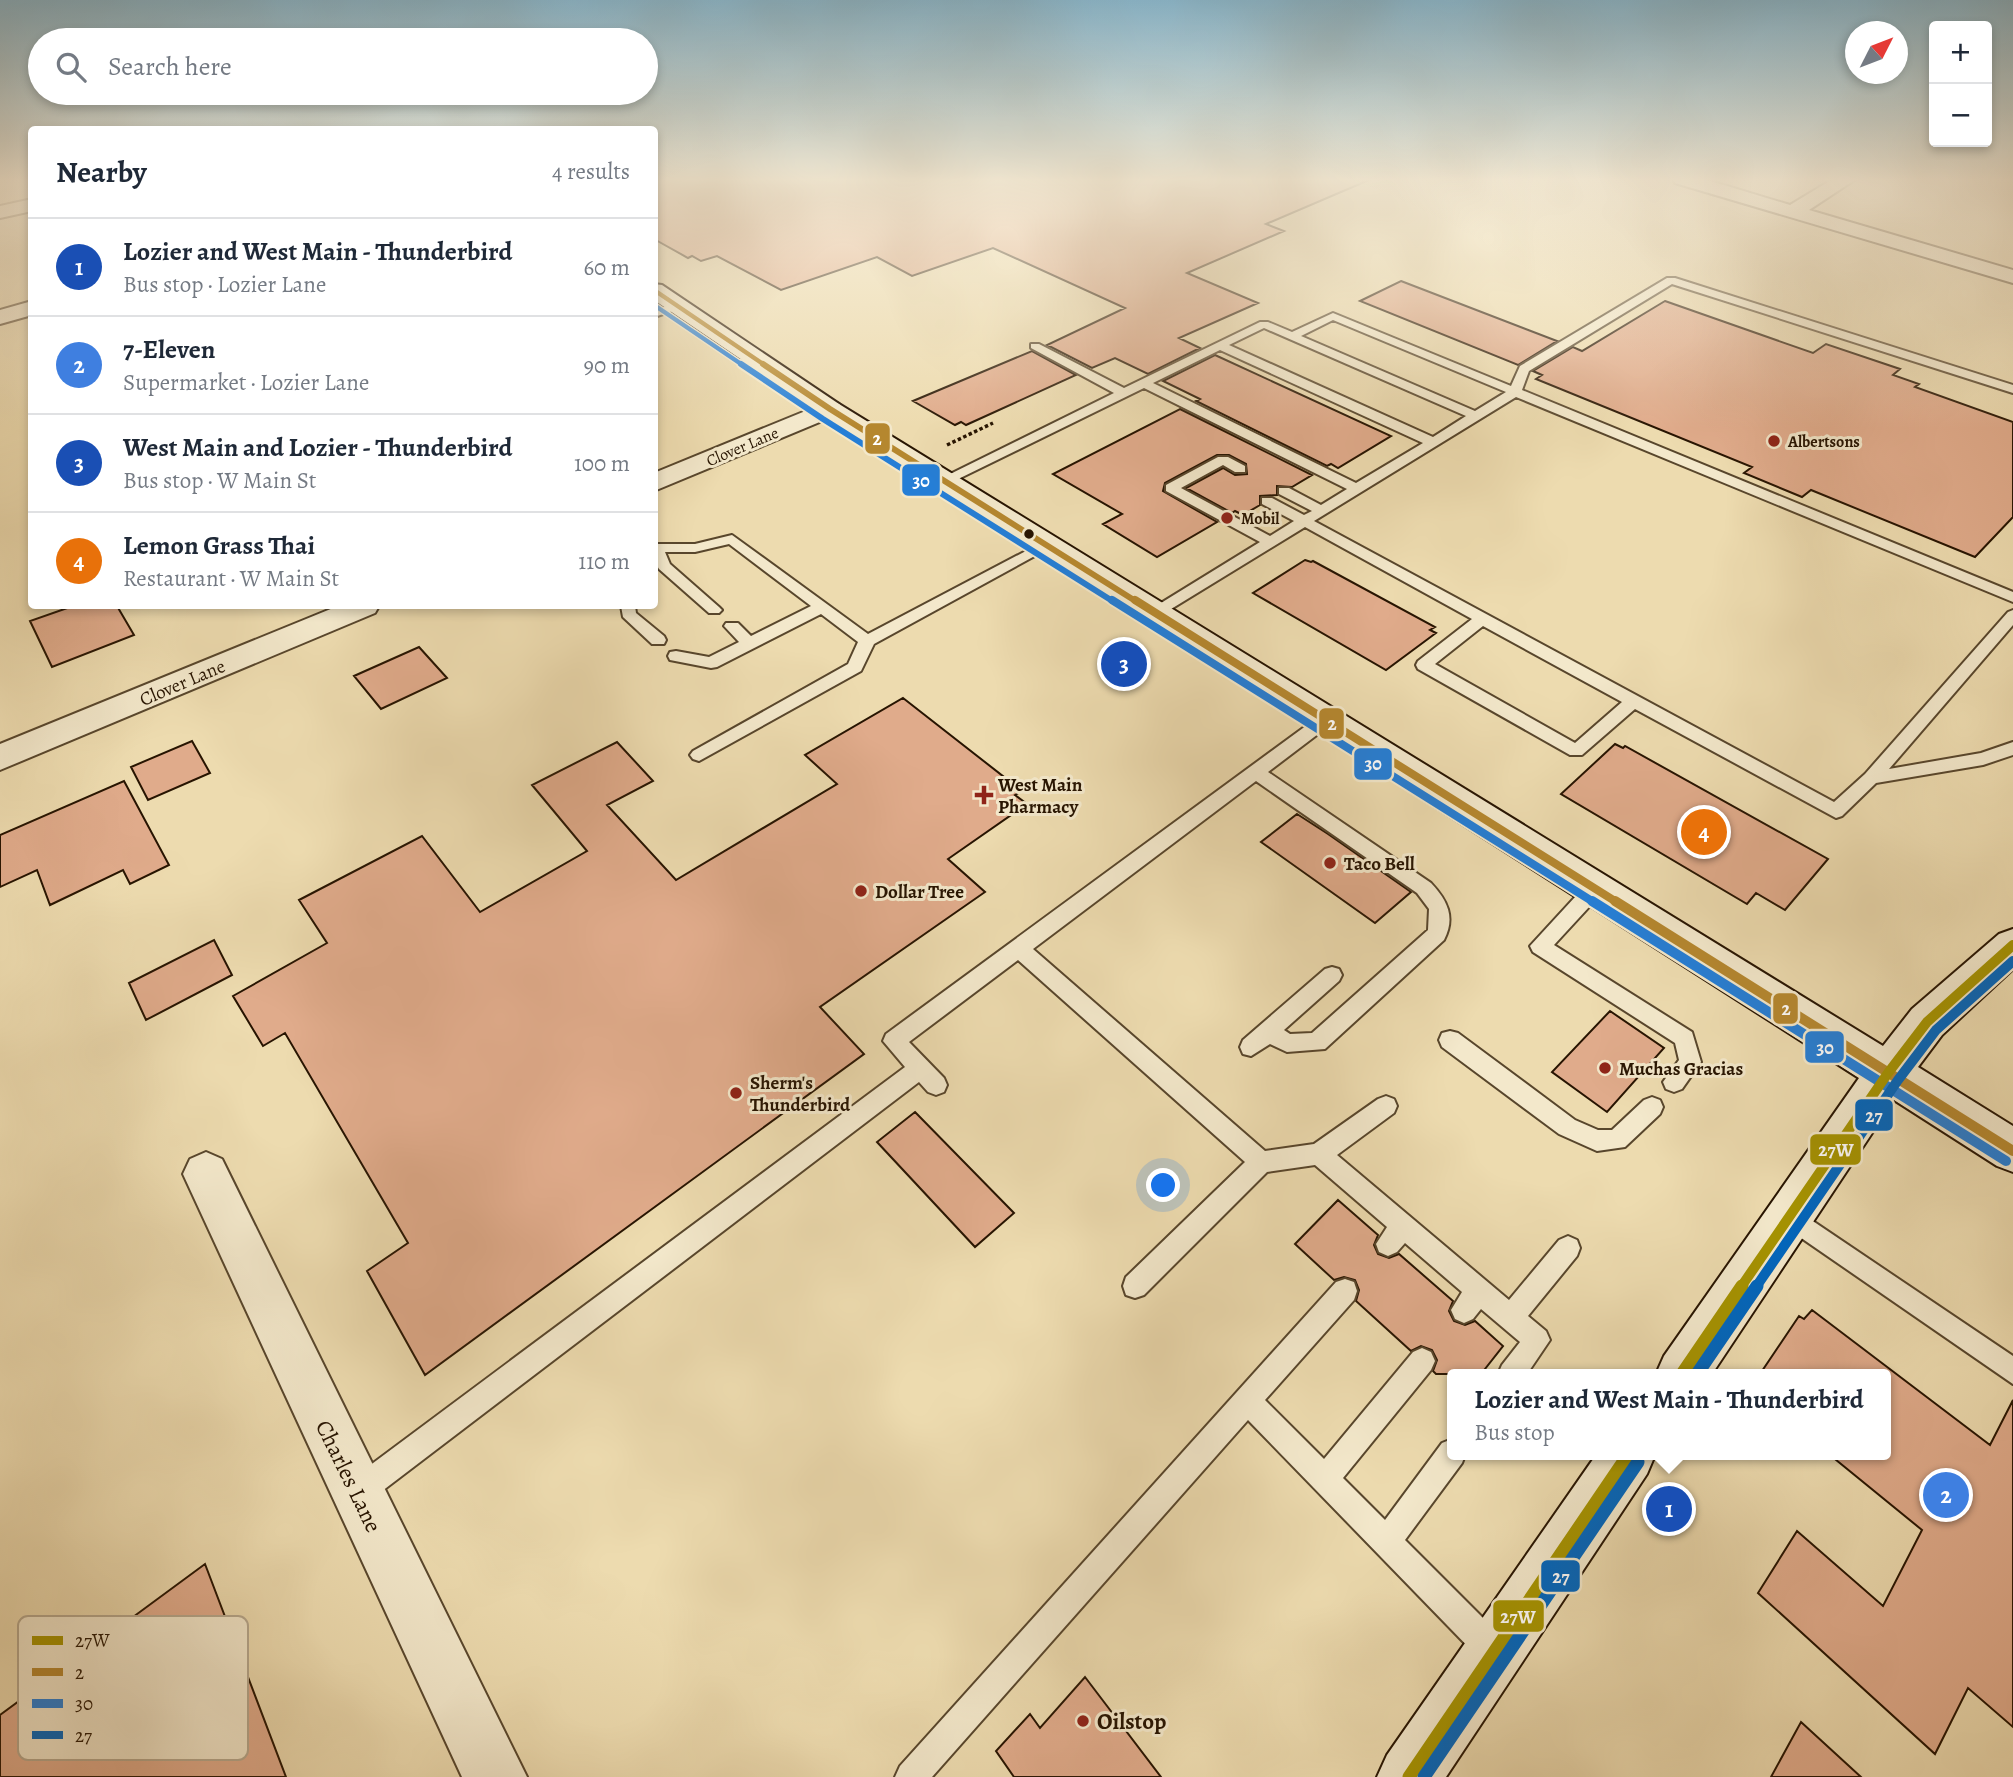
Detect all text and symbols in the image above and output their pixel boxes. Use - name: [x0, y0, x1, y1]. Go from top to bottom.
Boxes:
- north arrow: [1845, 21, 1908, 84]
- map controls: [1929, 21, 1992, 147]
- button: +: [1929, 21, 1992, 84]
- search box: [28, 28, 658, 105]
- icon: search: [52, 48, 90, 86]
- text: Search here: [108, 49, 232, 84]
- button: −: [1929, 84, 1992, 147]
- text: Nearby: [56, 152, 147, 192]
- text: 4 results: [552, 156, 630, 187]
- text: Lozier and West Main - Thunderbird: [123, 234, 512, 269]
- text: 1: [75, 252, 83, 283]
- text: 60 m: [583, 252, 630, 283]
- text: Bus stop · Lozier Lane: [123, 269, 326, 300]
- text: 7-Eleven: [123, 332, 215, 367]
- text: 2: [73, 350, 85, 381]
- text: 90 m: [584, 350, 630, 381]
- text: Supermarket · Lozier Lane: [123, 367, 369, 398]
- street label: Clover Lane: [703, 422, 782, 472]
- line badge: 2: [864, 422, 891, 455]
- text: 2: [872, 426, 882, 452]
- text: West Main and Lozier - Thunderbird: [123, 430, 512, 465]
- place label: Albertsons: [1787, 431, 1860, 453]
- marker: Albertsons: [1766, 433, 1782, 449]
- text: 3: [74, 448, 84, 479]
- text: 100 m: [574, 448, 630, 479]
- line badge: 30: [901, 463, 941, 497]
- text: Bus stop · W Main St: [123, 465, 316, 496]
- text: 30: [912, 468, 930, 494]
- place label: Mobil: [1241, 508, 1280, 530]
- marker: Mobil: [1219, 510, 1235, 526]
- unlabelled marker: [1022, 527, 1036, 541]
- text: Lemon Grass Thai: [123, 528, 315, 563]
- text: 4: [74, 546, 84, 577]
- text: 110 m: [578, 546, 630, 577]
- text: Restaurant · W Main St: [123, 563, 339, 594]
- pin: 3: [1101, 638, 1147, 690]
- street label: Clover Lane: [136, 653, 229, 713]
- line badge: 2: [1318, 707, 1345, 740]
- text: 2: [1327, 711, 1337, 737]
- line badge: 30: [1353, 747, 1393, 781]
- text: 30: [1364, 751, 1382, 777]
- place label: West Main Pharmacy: [997, 772, 1083, 820]
- marker: West Main Pharmacy: [976, 787, 992, 803]
- pin: 4: [1681, 806, 1727, 858]
- place label: Taco Bell: [1344, 851, 1415, 877]
- marker: Taco Bell: [1322, 855, 1338, 871]
- place label: Dollar Tree: [875, 879, 964, 905]
- marker: Dollar Tree: [853, 883, 869, 899]
- line badge: 2: [1772, 992, 1799, 1025]
- text: 2: [1781, 996, 1791, 1022]
- line badge: 30: [1804, 1030, 1845, 1064]
- text: 30: [1816, 1035, 1834, 1061]
- place label: Muchas Gracias: [1619, 1056, 1743, 1082]
- marker: Muchas Gracias: [1597, 1060, 1613, 1076]
- place label: Sherm's Thunderbird: [750, 1070, 851, 1118]
- marker: Sherm's Thunderbird: [728, 1085, 744, 1101]
- line badge: 27: [1854, 1098, 1894, 1132]
- text: 27: [1865, 1103, 1884, 1129]
- line badge: 27W: [1809, 1133, 1862, 1166]
- text: 27W: [1818, 1137, 1855, 1163]
- your location: [1146, 1168, 1180, 1202]
- popup: [1447, 1369, 1891, 1460]
- text: Lozier and West Main - Thunderbird: [1474, 1382, 1864, 1417]
- street label: Charles Lane: [308, 1415, 389, 1537]
- text: Bus stop: [1474, 1417, 1555, 1448]
- pin: 2: [1923, 1469, 1969, 1521]
- pin: 1: [1646, 1483, 1692, 1535]
- line badge: 27: [1540, 1559, 1581, 1593]
- text: 27: [1552, 1564, 1571, 1590]
- line badge: 27W: [1492, 1599, 1545, 1633]
- text: 27W: [1500, 1604, 1537, 1630]
- legend: [18, 1616, 248, 1760]
- text: 27W: [75, 1628, 110, 1654]
- text: 2: [75, 1660, 84, 1686]
- text: 30: [75, 1691, 93, 1717]
- place label: Oilstop: [1097, 1706, 1166, 1737]
- marker: Oilstop: [1075, 1713, 1091, 1729]
- text: 27: [75, 1723, 92, 1749]

